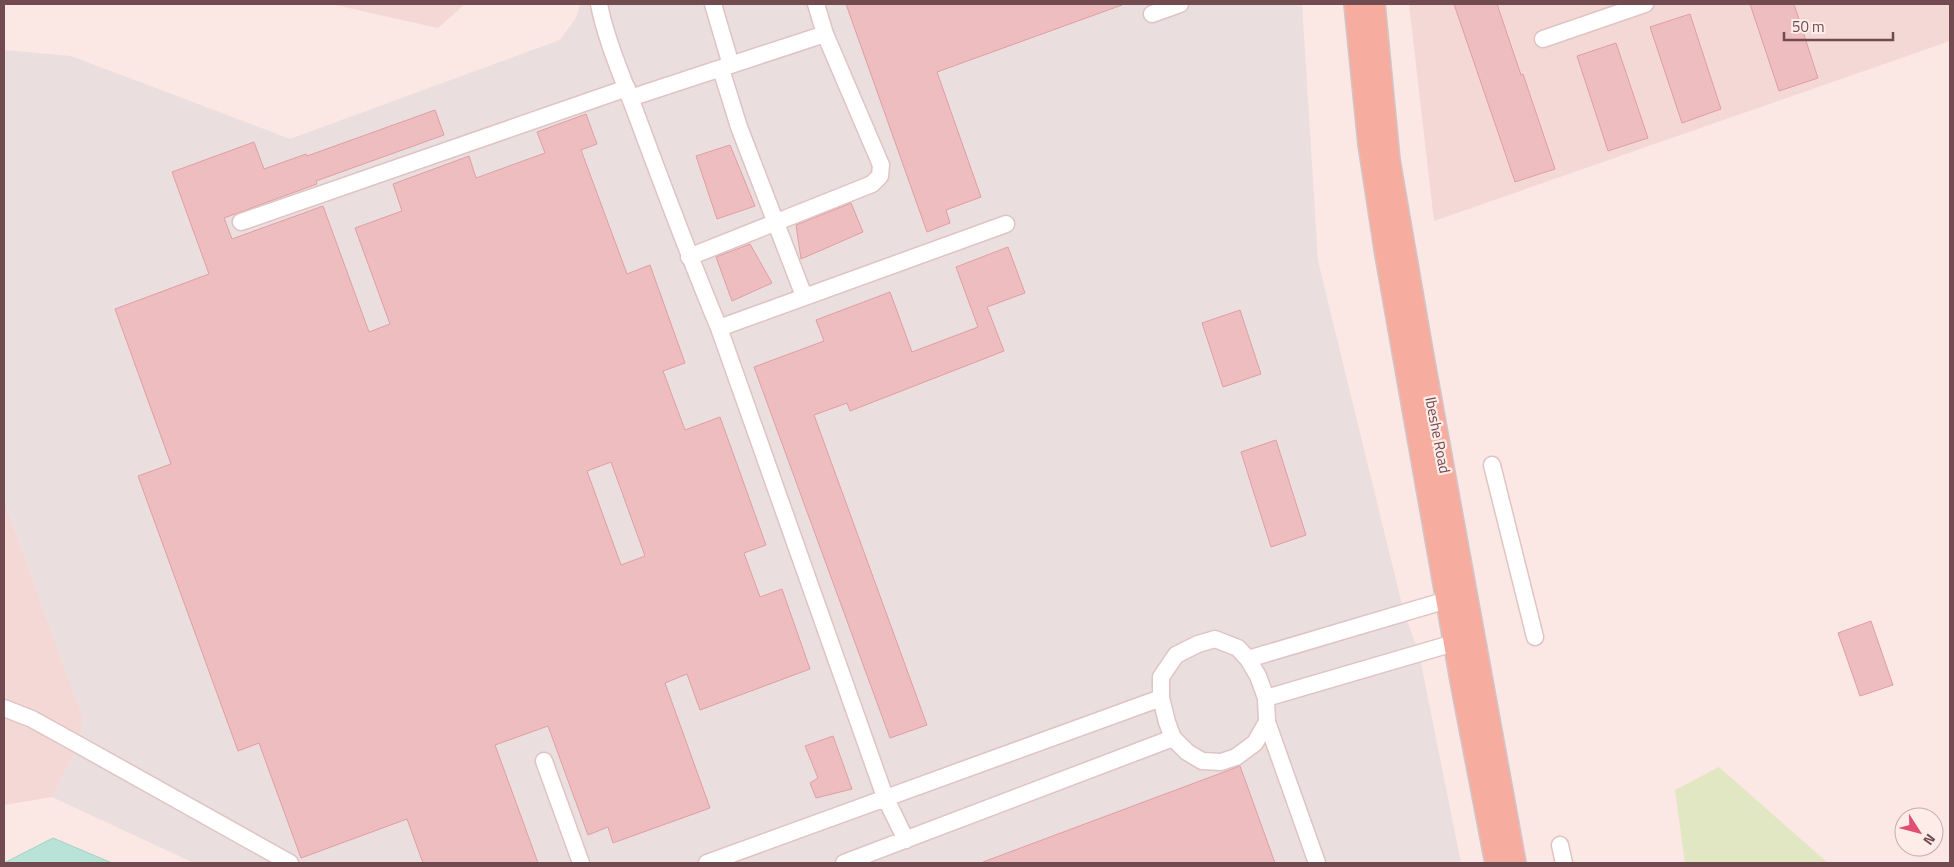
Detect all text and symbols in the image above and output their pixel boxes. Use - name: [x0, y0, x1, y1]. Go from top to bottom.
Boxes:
- scale bar: [1784, 10, 1893, 42]
- text: 50 m: [1792, 15, 1825, 38]
- street label: Ibeshe Road: [1419, 395, 1457, 475]
- north arrow: [1894, 807, 1944, 857]
- text: N: [1919, 830, 1941, 850]

